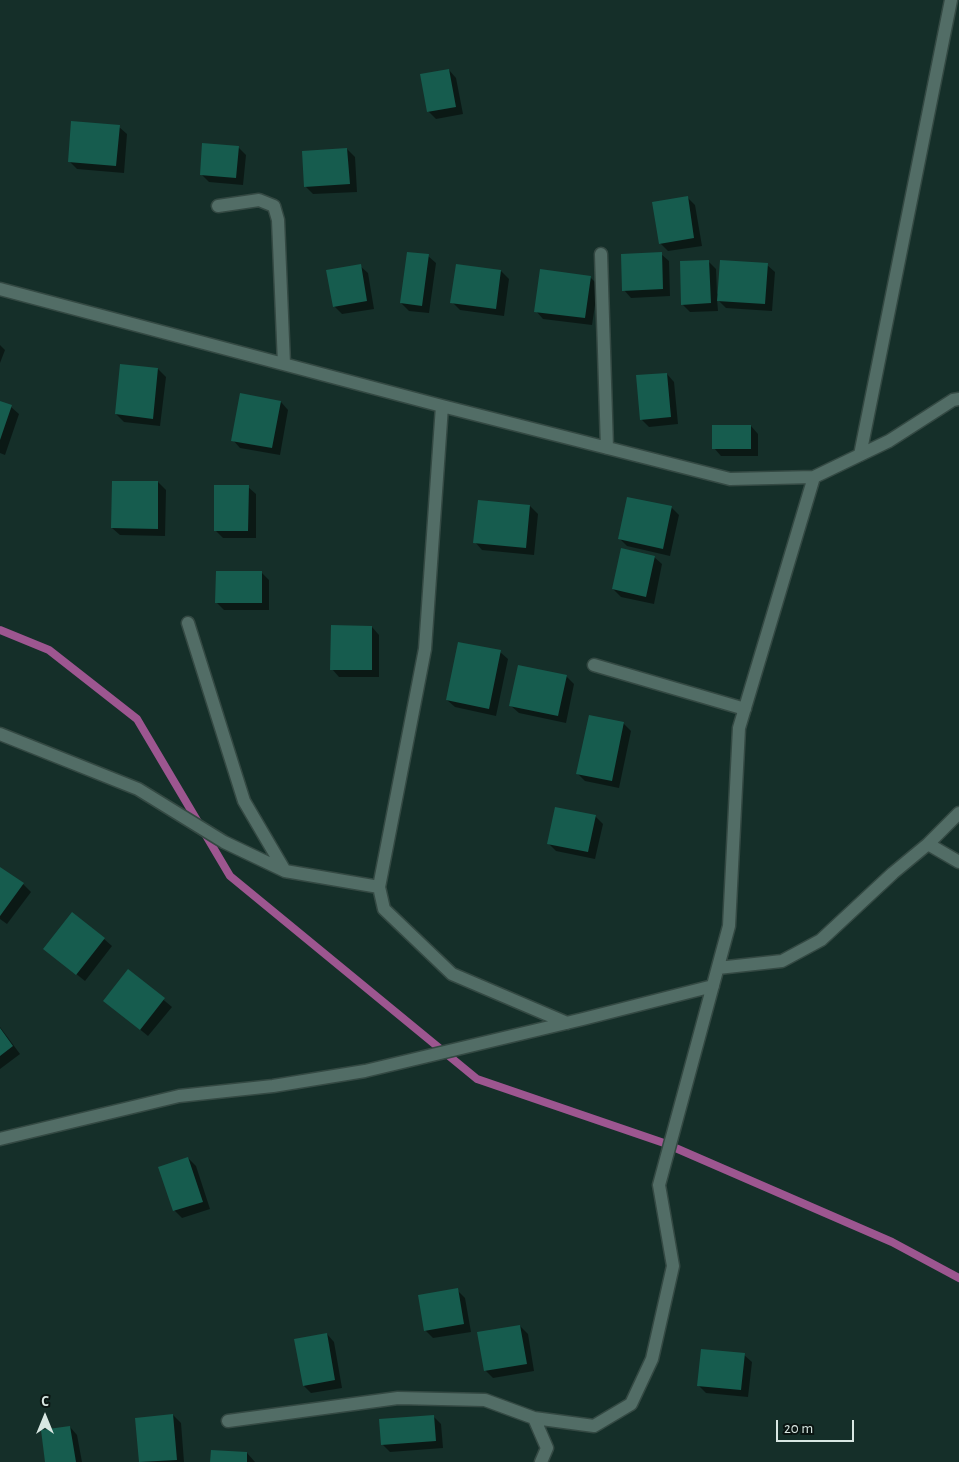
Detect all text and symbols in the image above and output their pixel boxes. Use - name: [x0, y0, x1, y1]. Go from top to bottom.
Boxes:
- north arrow: [20, 1392, 70, 1442]
- text: С: [41, 1395, 49, 1409]
- scale bar: [779, 1410, 856, 1442]
- text: 20 m: [784, 1421, 813, 1436]

